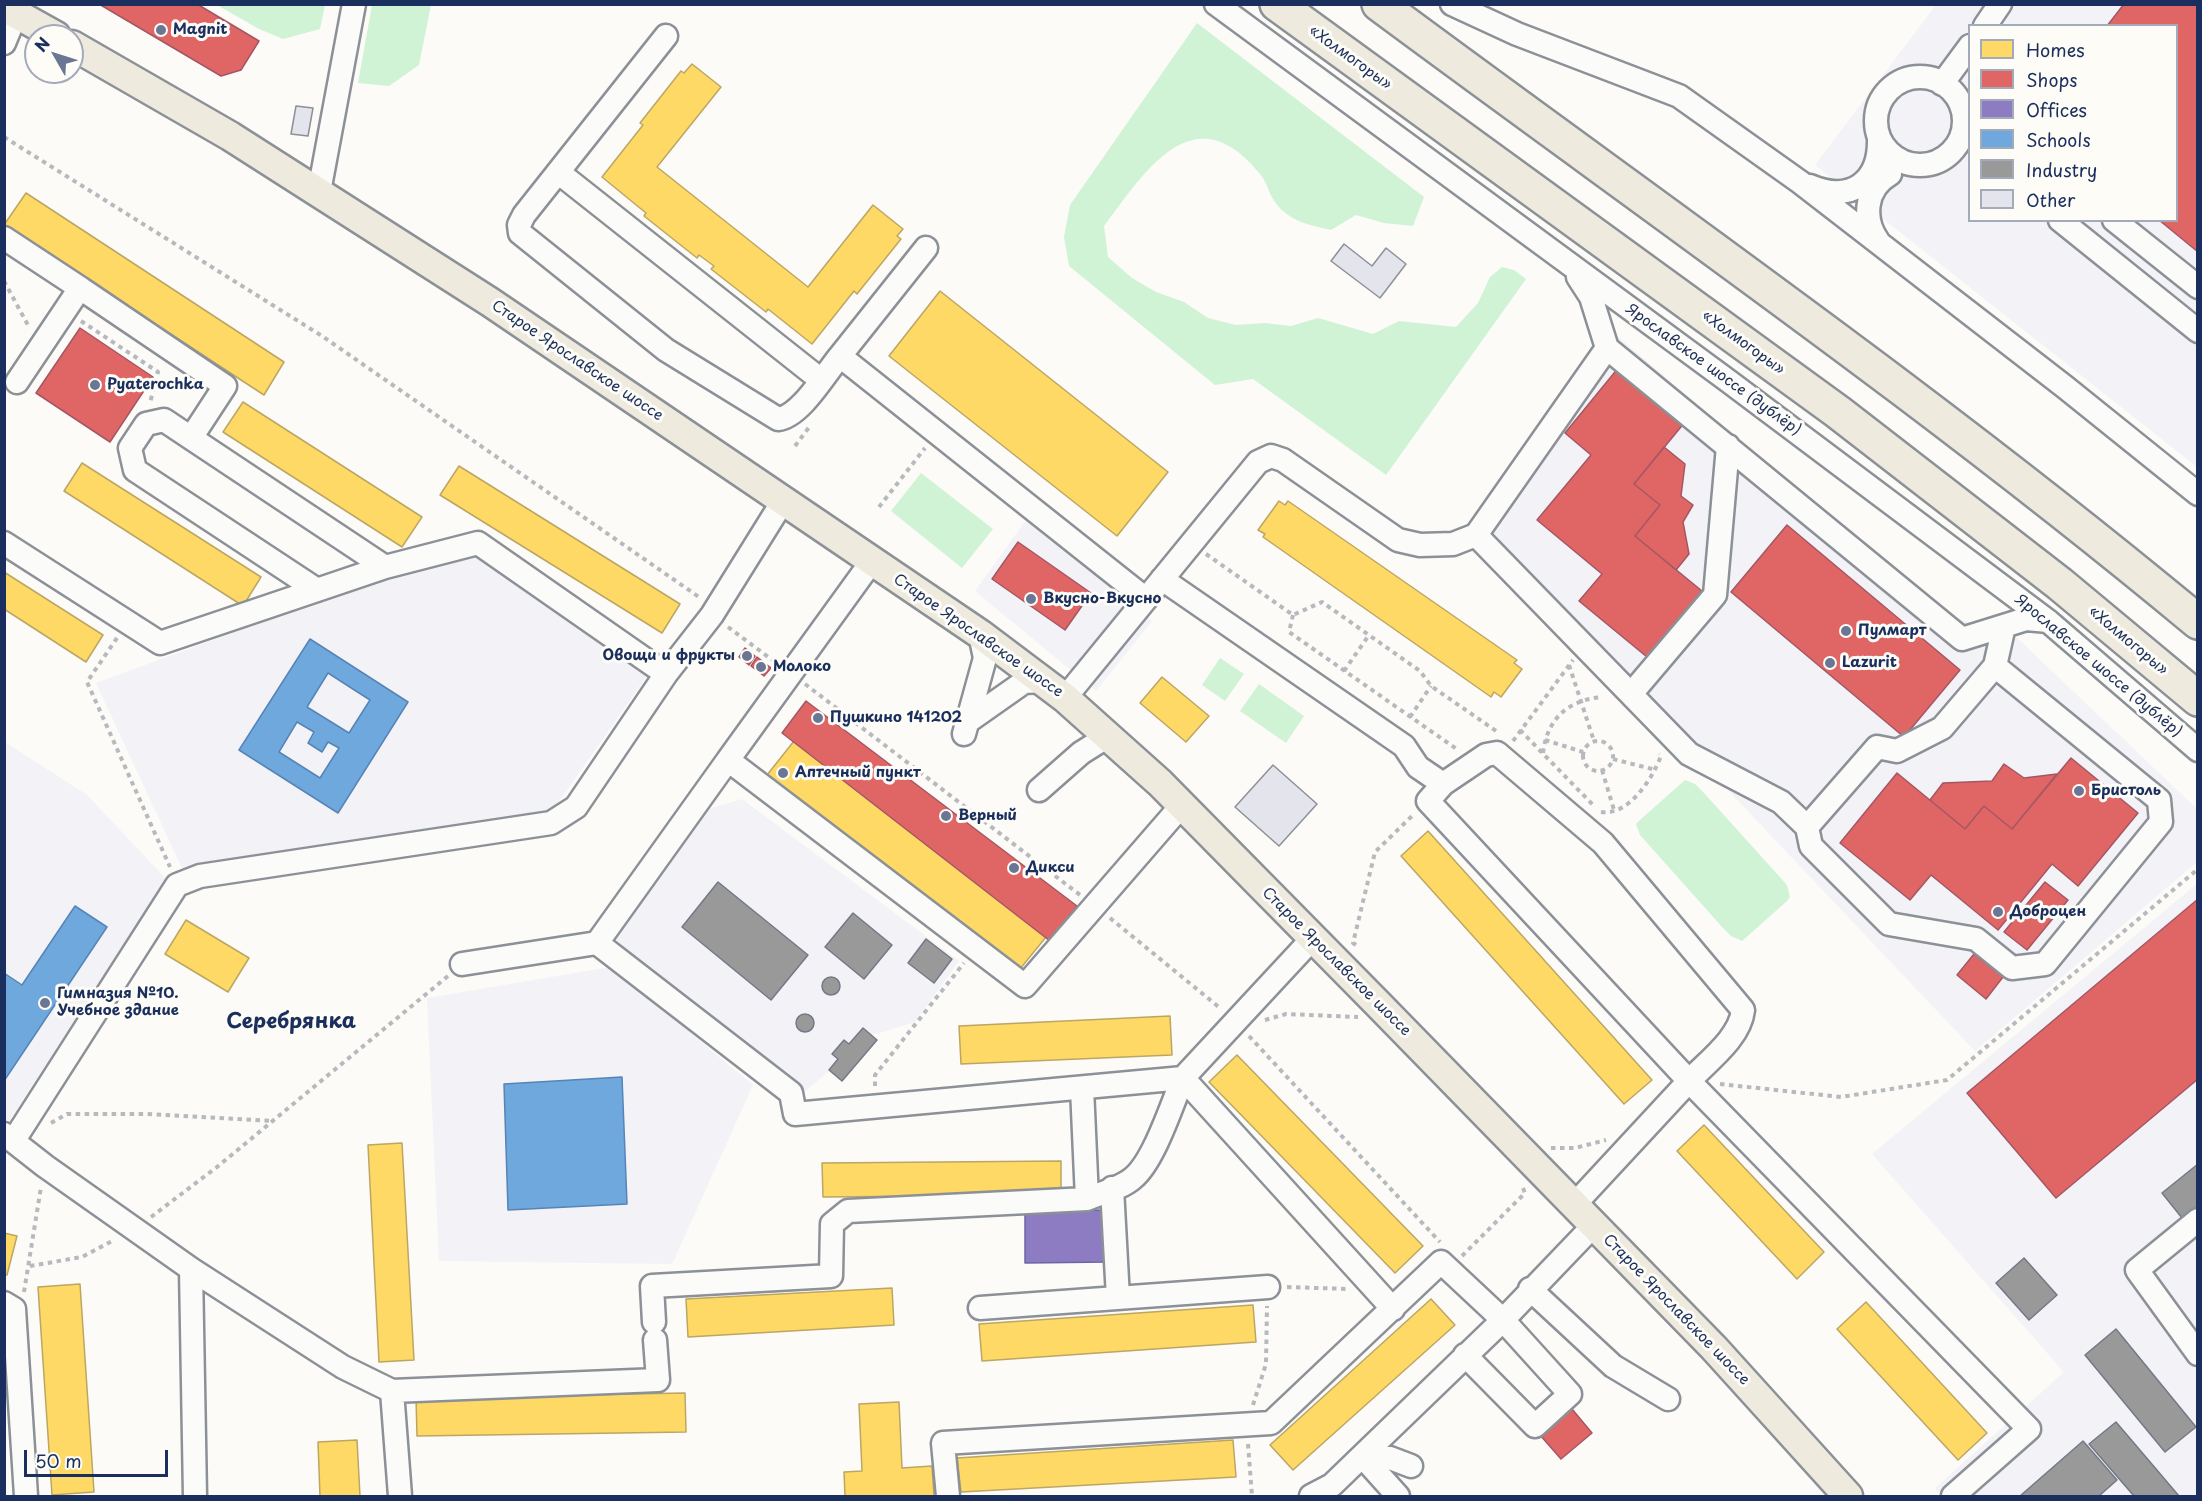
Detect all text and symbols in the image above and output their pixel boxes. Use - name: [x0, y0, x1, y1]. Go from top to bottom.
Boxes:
- place label: Magnit: [173, 21, 228, 39]
- street label: «Холмогоры»: [1305, 22, 1395, 94]
- marker: Magnit: [154, 23, 168, 37]
- north arrow: [24, 24, 84, 84]
- legend: [1968, 24, 2178, 222]
- text: N: [28, 31, 55, 56]
- text: Homes: [2026, 36, 2084, 63]
- text: Shops: [2026, 66, 2077, 93]
- text: Offices: [2026, 96, 2087, 123]
- text: Schools: [2026, 126, 2091, 153]
- text: Industry: [2026, 156, 2097, 183]
- text: Other: [2026, 186, 2075, 213]
- street label: Старое Ярославское шоссе: [488, 297, 666, 425]
- street label: Ярославское шоссе (дублёр): [1622, 300, 1804, 440]
- street label: «Холмогоры»: [1698, 307, 1788, 379]
- place label: Pyaterochka: [107, 376, 204, 394]
- marker: Pyaterochka: [88, 378, 102, 392]
- street label: Старое Ярославское шоссе: [890, 570, 1066, 702]
- place label: Вкусно-Вкусно: [1043, 590, 1161, 608]
- street label: Ярославское шоссе (дублёр): [2011, 591, 2185, 741]
- marker: Вкусно-Вкусно: [1024, 592, 1038, 606]
- street label: «Холмогоры»: [2085, 603, 2171, 679]
- place label: Пулмарт: [1858, 622, 1927, 640]
- marker: Пулмарт: [1839, 624, 1853, 638]
- place label: Овощи и фрукты: [603, 647, 735, 665]
- marker: Овощи и фрукты: [740, 649, 754, 663]
- place label: Lazurit: [1842, 654, 1897, 672]
- marker: Lazurit: [1823, 656, 1837, 670]
- place label: Молоко: [773, 658, 831, 676]
- marker: Молоко: [754, 660, 768, 674]
- place label: Пушкино 141202: [830, 709, 962, 727]
- marker: Пушкино 141202: [811, 711, 825, 725]
- place label: Аптечный пункт: [795, 764, 921, 782]
- marker: Аптечный пункт: [776, 766, 790, 780]
- place label: Бристоль: [2091, 782, 2161, 800]
- marker: Бристоль: [2072, 784, 2086, 798]
- place label: Верный: [958, 807, 1017, 825]
- marker: Верный: [939, 809, 953, 823]
- place label: Дикси: [1026, 859, 1075, 877]
- marker: Дикси: [1007, 861, 1021, 875]
- street label: Старое Ярославское шоссе: [1258, 884, 1414, 1040]
- place label: Доброцен: [2010, 903, 2086, 921]
- marker: Доброцен: [1991, 905, 2005, 919]
- place label: Гимназия №10. Учебное здание: [57, 985, 179, 1020]
- marker: Гимназия №10. Учебное здание: [38, 996, 52, 1010]
- district label: Серебрянка: [226, 1009, 356, 1035]
- street label: Старое Ярославское шоссе: [1599, 1231, 1753, 1389]
- scale bar: [27, 1438, 171, 1476]
- text: 50 m: [35, 1447, 82, 1474]

